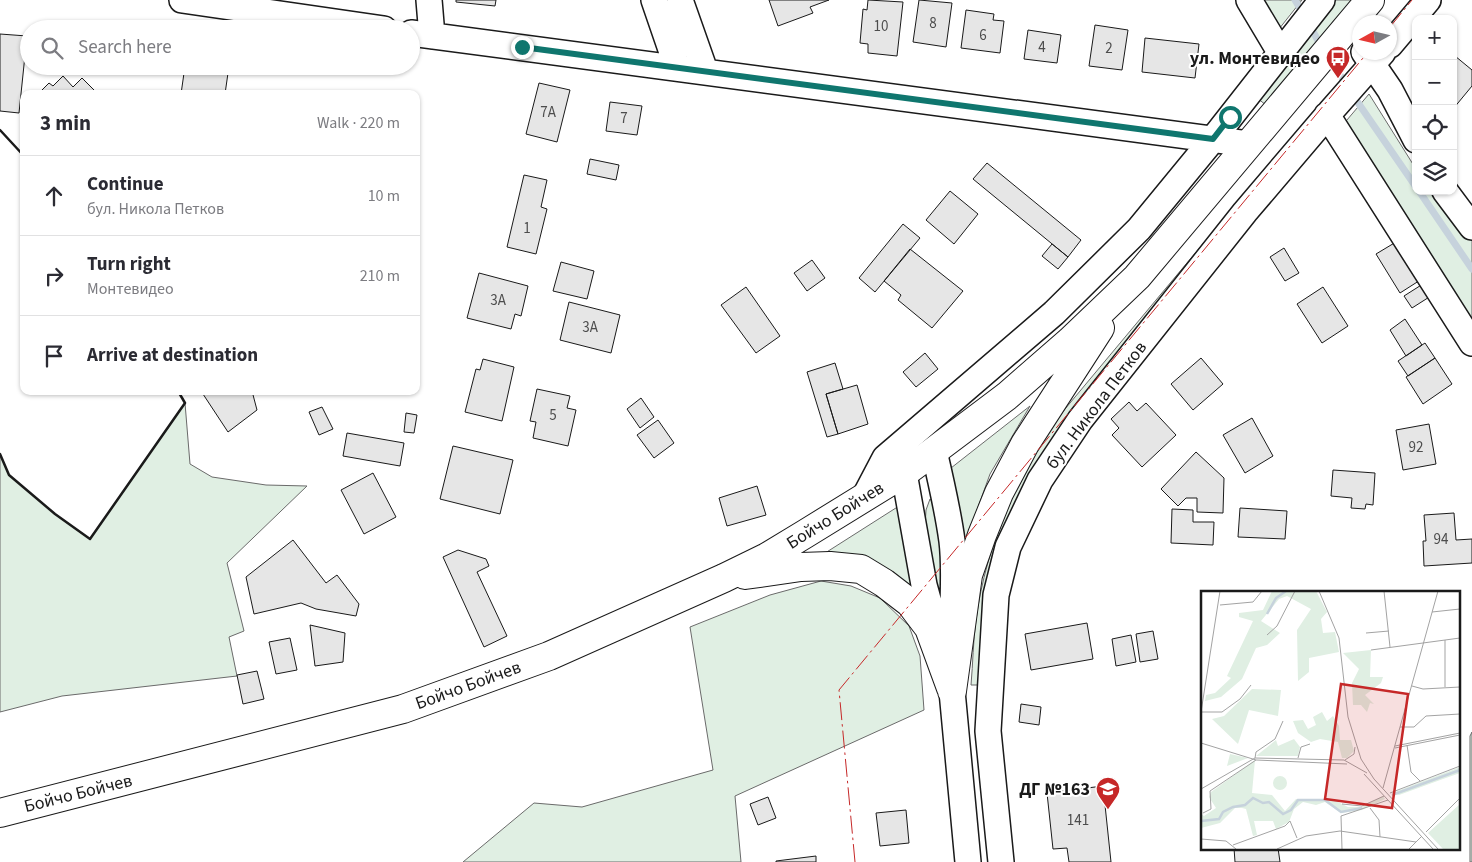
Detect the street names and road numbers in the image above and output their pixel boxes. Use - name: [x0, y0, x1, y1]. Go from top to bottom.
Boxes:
- street label: бул. Никола Петков: [1040, 336, 1153, 474]
- street label: Бойчо Бойчев: [782, 476, 889, 555]
- street label: Бойчо Бойчев: [412, 655, 524, 716]
- street label: Бойчо Бойчев: [21, 768, 135, 819]

